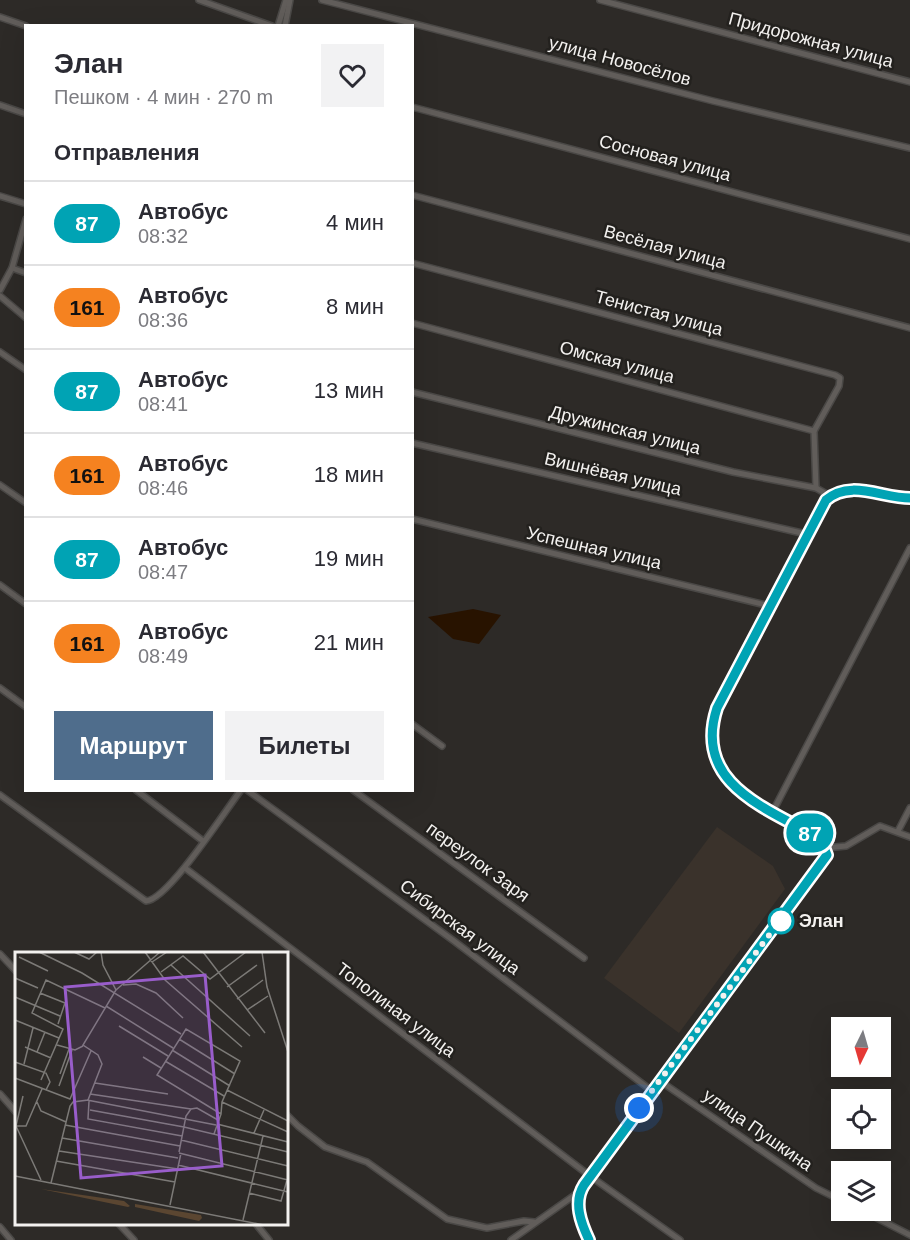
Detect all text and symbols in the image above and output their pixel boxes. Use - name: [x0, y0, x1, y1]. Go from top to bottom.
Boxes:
- street label: Придорожная улица: [727, 8, 896, 72]
- street label: улица Новосёлов: [547, 32, 693, 90]
- button: heart: [321, 44, 384, 107]
- text: Элан: [54, 48, 124, 79]
- text: Пешком · 4 мин · 270 m: [54, 86, 273, 108]
- street label: Сосновая улица: [597, 131, 734, 185]
- text: Отправления: [54, 140, 200, 165]
- text: Автобус: [138, 199, 228, 224]
- text: 4 мин: [326, 210, 384, 235]
- text: 87: [75, 212, 99, 235]
- street label: Весёлая улица: [602, 221, 729, 273]
- text: 08:32: [138, 225, 188, 247]
- text: Автобус: [138, 283, 228, 308]
- street label: Тенистая улица: [593, 286, 726, 340]
- text: 8 мин: [326, 294, 384, 319]
- text: 161: [69, 296, 105, 319]
- text: 08:36: [138, 309, 188, 331]
- street label: Омская улица: [557, 337, 677, 387]
- text: Автобус: [138, 367, 228, 392]
- text: 13 мин: [314, 378, 384, 403]
- text: 87: [75, 380, 99, 403]
- text: 08:41: [138, 393, 188, 415]
- street label: Дружинская улица: [548, 402, 703, 459]
- street label: Вишнёвая улица: [543, 449, 684, 500]
- text: Автобус: [138, 451, 228, 476]
- text: 18 мин: [314, 462, 384, 487]
- text: 161: [69, 464, 105, 487]
- text: 08:46: [138, 477, 188, 499]
- street label: Успешная улица: [525, 523, 664, 573]
- text: Автобус: [138, 535, 228, 560]
- text: 19 мин: [314, 546, 384, 571]
- text: 87: [75, 548, 99, 571]
- text: 08:47: [138, 561, 188, 583]
- text: Автобус: [138, 619, 228, 644]
- text: 21 мин: [314, 630, 384, 655]
- text: 161: [69, 632, 105, 655]
- text: 08:49: [138, 645, 188, 667]
- button: Маршрут: [54, 711, 213, 780]
- button: Билеты: [225, 711, 384, 780]
- line badge: 87: [783, 814, 837, 852]
- street label: переулок Заря: [423, 818, 533, 906]
- text: 87: [798, 822, 822, 845]
- street label: Сибирская улица: [396, 875, 525, 979]
- marker: Элан: [768, 908, 794, 934]
- place label: Элан: [799, 911, 844, 931]
- inset map: [15, 952, 288, 1225]
- street label: Тополиная улица: [333, 959, 460, 1062]
- north arrow: [831, 1017, 891, 1077]
- map controls: [831, 1017, 891, 1221]
- street label: улица Пушкина: [700, 1085, 817, 1176]
- button: locate: [831, 1089, 891, 1149]
- your location: [624, 1093, 654, 1123]
- button: layers: [831, 1161, 891, 1221]

